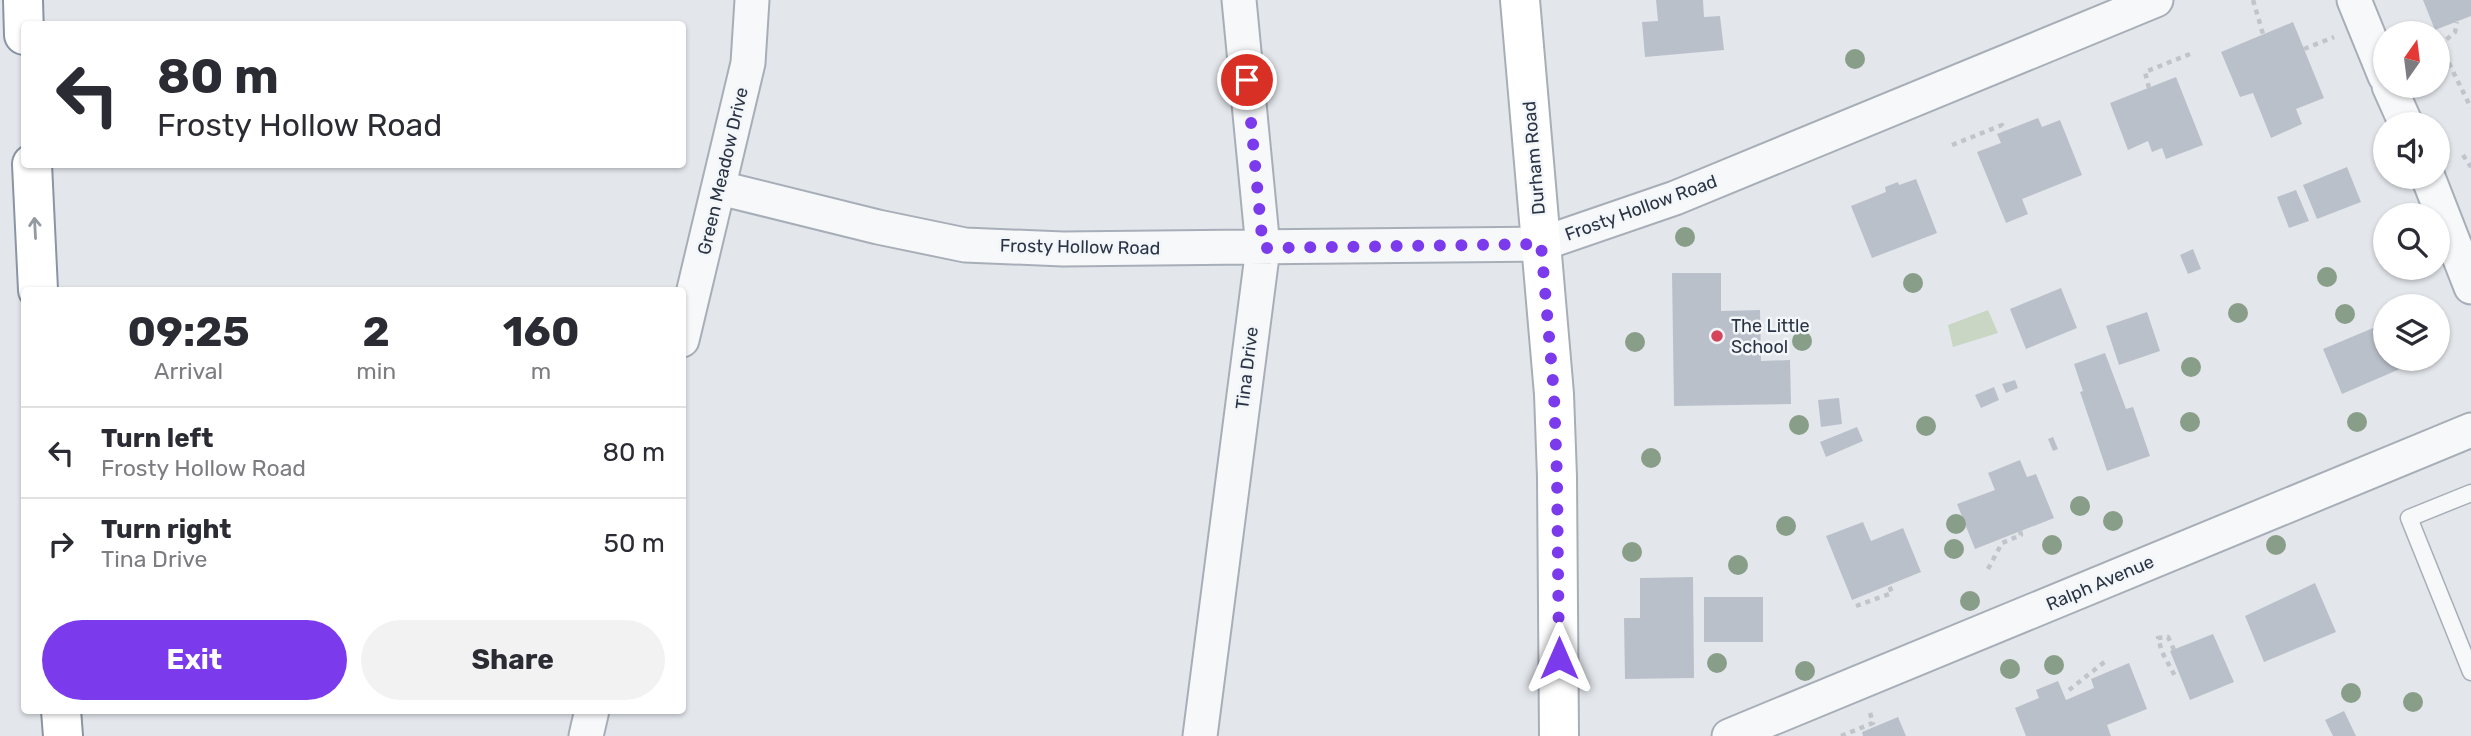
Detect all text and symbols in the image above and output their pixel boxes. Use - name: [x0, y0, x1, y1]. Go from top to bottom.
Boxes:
- north arrow: [2373, 21, 2450, 98]
- map controls: [2373, 21, 2450, 371]
- text: 80 m: [157, 47, 279, 105]
- icon: left: [42, 49, 133, 140]
- pin: [1217, 50, 1277, 110]
- icon: arrive: [1228, 61, 1266, 99]
- street label: Green Meadow Drive: [693, 85, 753, 257]
- street label: Durham Road: [1518, 100, 1550, 216]
- text: Frosty Hollow Road: [157, 106, 442, 144]
- button: sound: [2373, 112, 2450, 189]
- street label: Frosty Hollow Road: [1562, 170, 1720, 246]
- button: search: [2373, 203, 2450, 280]
- one-way arrow: [28, 217, 41, 239]
- street label: Frosty Hollow Road: [1000, 235, 1160, 259]
- button: layers: [2373, 294, 2450, 371]
- text: 09:25: [128, 307, 250, 357]
- text: 2: [363, 307, 390, 357]
- text: 160: [503, 307, 579, 357]
- place label: The Little School: [1731, 315, 1810, 358]
- street label: Tina Drive: [1231, 325, 1263, 411]
- marker: The Little School: [1709, 328, 1725, 344]
- text: Arrival: [154, 357, 223, 385]
- text: min: [356, 357, 396, 385]
- text: m: [531, 357, 551, 385]
- text: Turn left: [101, 423, 213, 454]
- icon: left: [42, 434, 80, 472]
- text: 80 m: [602, 437, 665, 468]
- text: Frosty Hollow Road: [101, 454, 306, 482]
- text: Turn right: [101, 514, 231, 545]
- icon: right: [42, 525, 80, 563]
- text: 50 m: [604, 528, 665, 559]
- text: Tina Drive: [101, 545, 207, 573]
- street label: Ralph Avenue: [2043, 550, 2157, 616]
- button: Exit: [42, 620, 347, 700]
- button: Share: [361, 620, 665, 700]
- position arrow: [1522, 621, 1596, 695]

